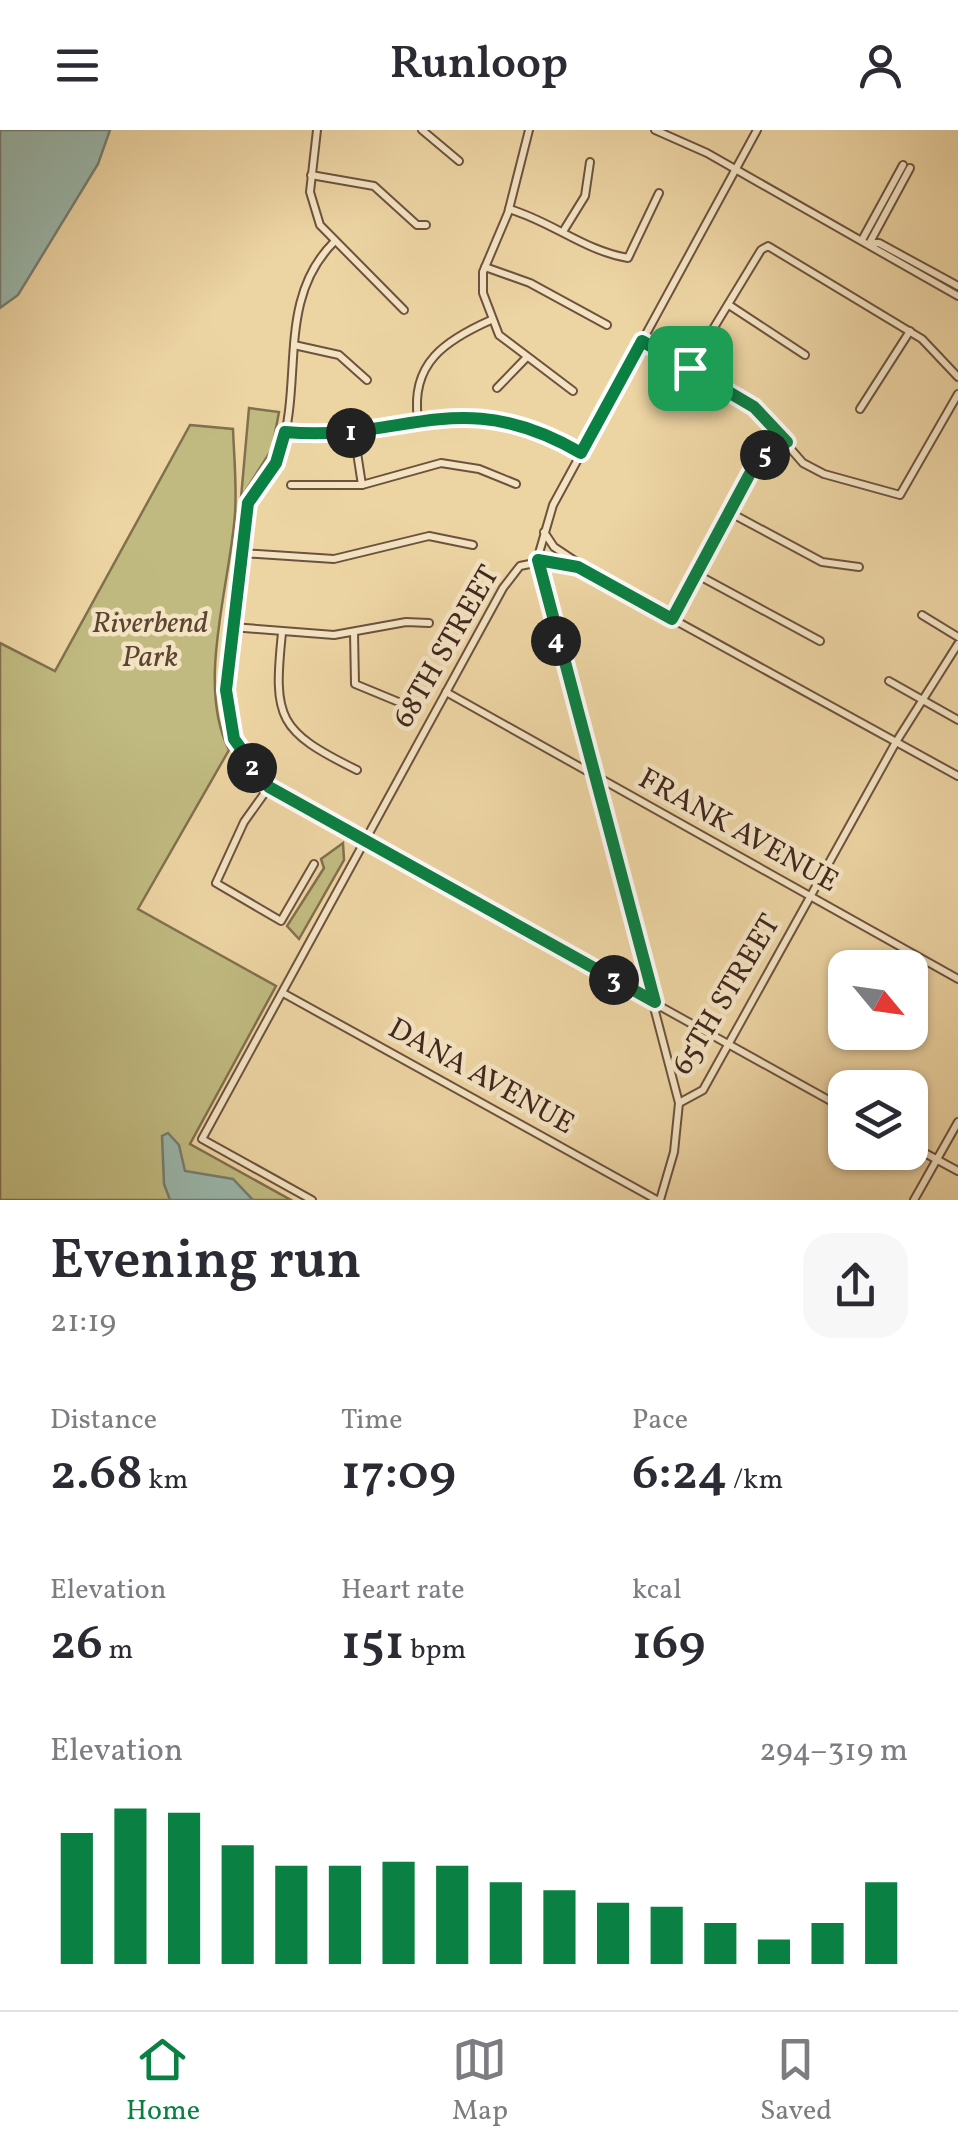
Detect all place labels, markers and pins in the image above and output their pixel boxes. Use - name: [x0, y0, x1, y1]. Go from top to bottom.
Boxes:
- pin: [648, 326, 733, 411]
- pin: 1: [326, 408, 376, 458]
- pin: 5: [740, 430, 790, 480]
- pin: 4: [531, 616, 581, 666]
- pin: 2: [227, 743, 277, 793]
- pin: 3: [589, 955, 639, 1005]

